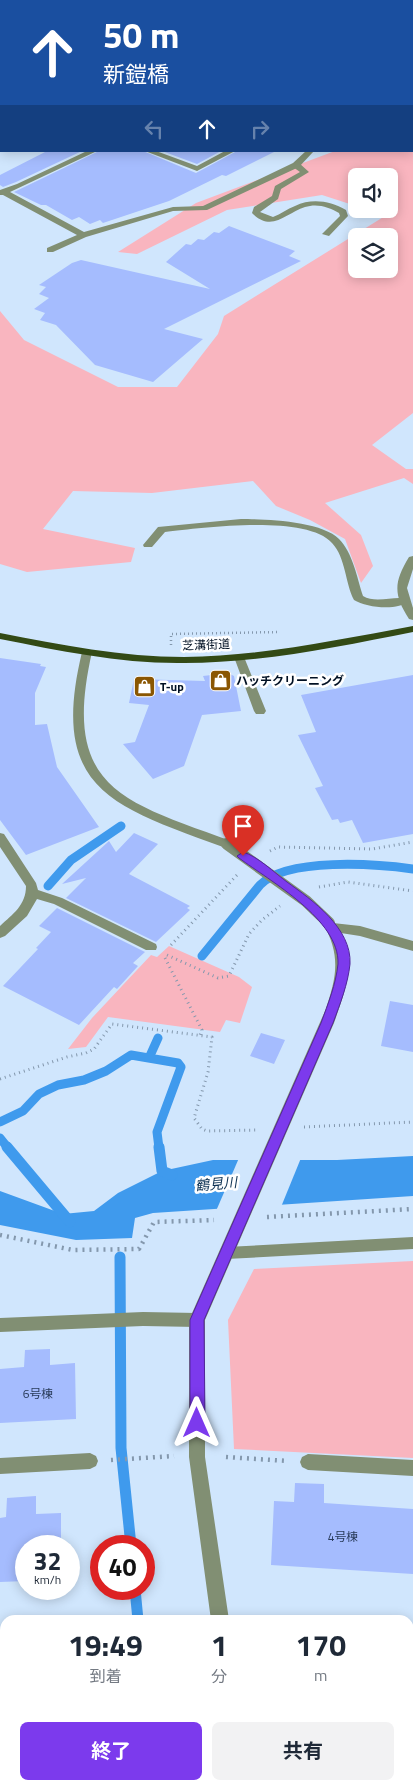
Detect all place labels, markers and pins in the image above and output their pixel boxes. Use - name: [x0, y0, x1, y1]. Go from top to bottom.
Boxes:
- shop icon: ハッチクリーニング: [208, 669, 232, 693]
- place label: ハッチクリーニング: [236, 671, 344, 690]
- shop icon: T-up: [132, 675, 156, 699]
- place label: T-up: [160, 677, 184, 696]
- pin: [222, 805, 264, 856]

